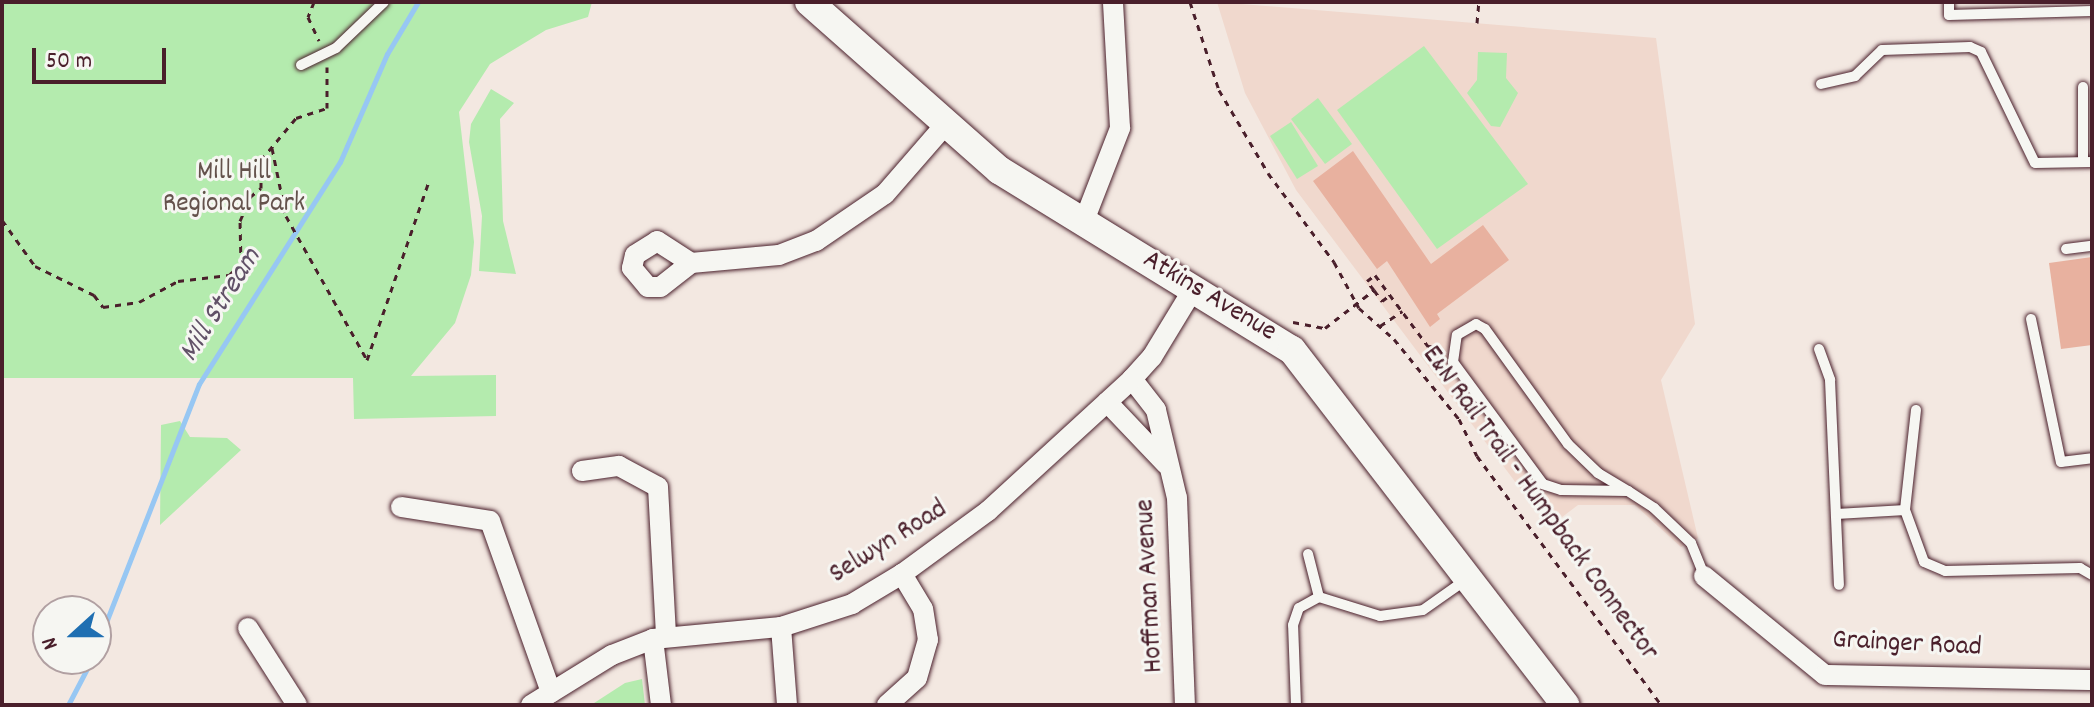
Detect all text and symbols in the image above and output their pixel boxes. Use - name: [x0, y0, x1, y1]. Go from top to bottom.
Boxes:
- scale bar: [36, 32, 170, 82]
- text: 50 m: [46, 45, 92, 79]
- park label: Mill Hill Regional Park: [163, 156, 305, 222]
- water label: Mill Stream: [173, 242, 271, 370]
- street label: Atkins Avenue: [1136, 244, 1282, 350]
- street label: E&N Rail Trail - Humpback Connector: [1413, 340, 1665, 668]
- street label: Selwyn Road: [824, 494, 954, 592]
- street label: Hoffman Avenue: [1130, 498, 1172, 674]
- north arrow: [32, 595, 112, 675]
- street label: Grainger Road: [1831, 624, 1983, 666]
- text: N: [35, 632, 67, 654]

